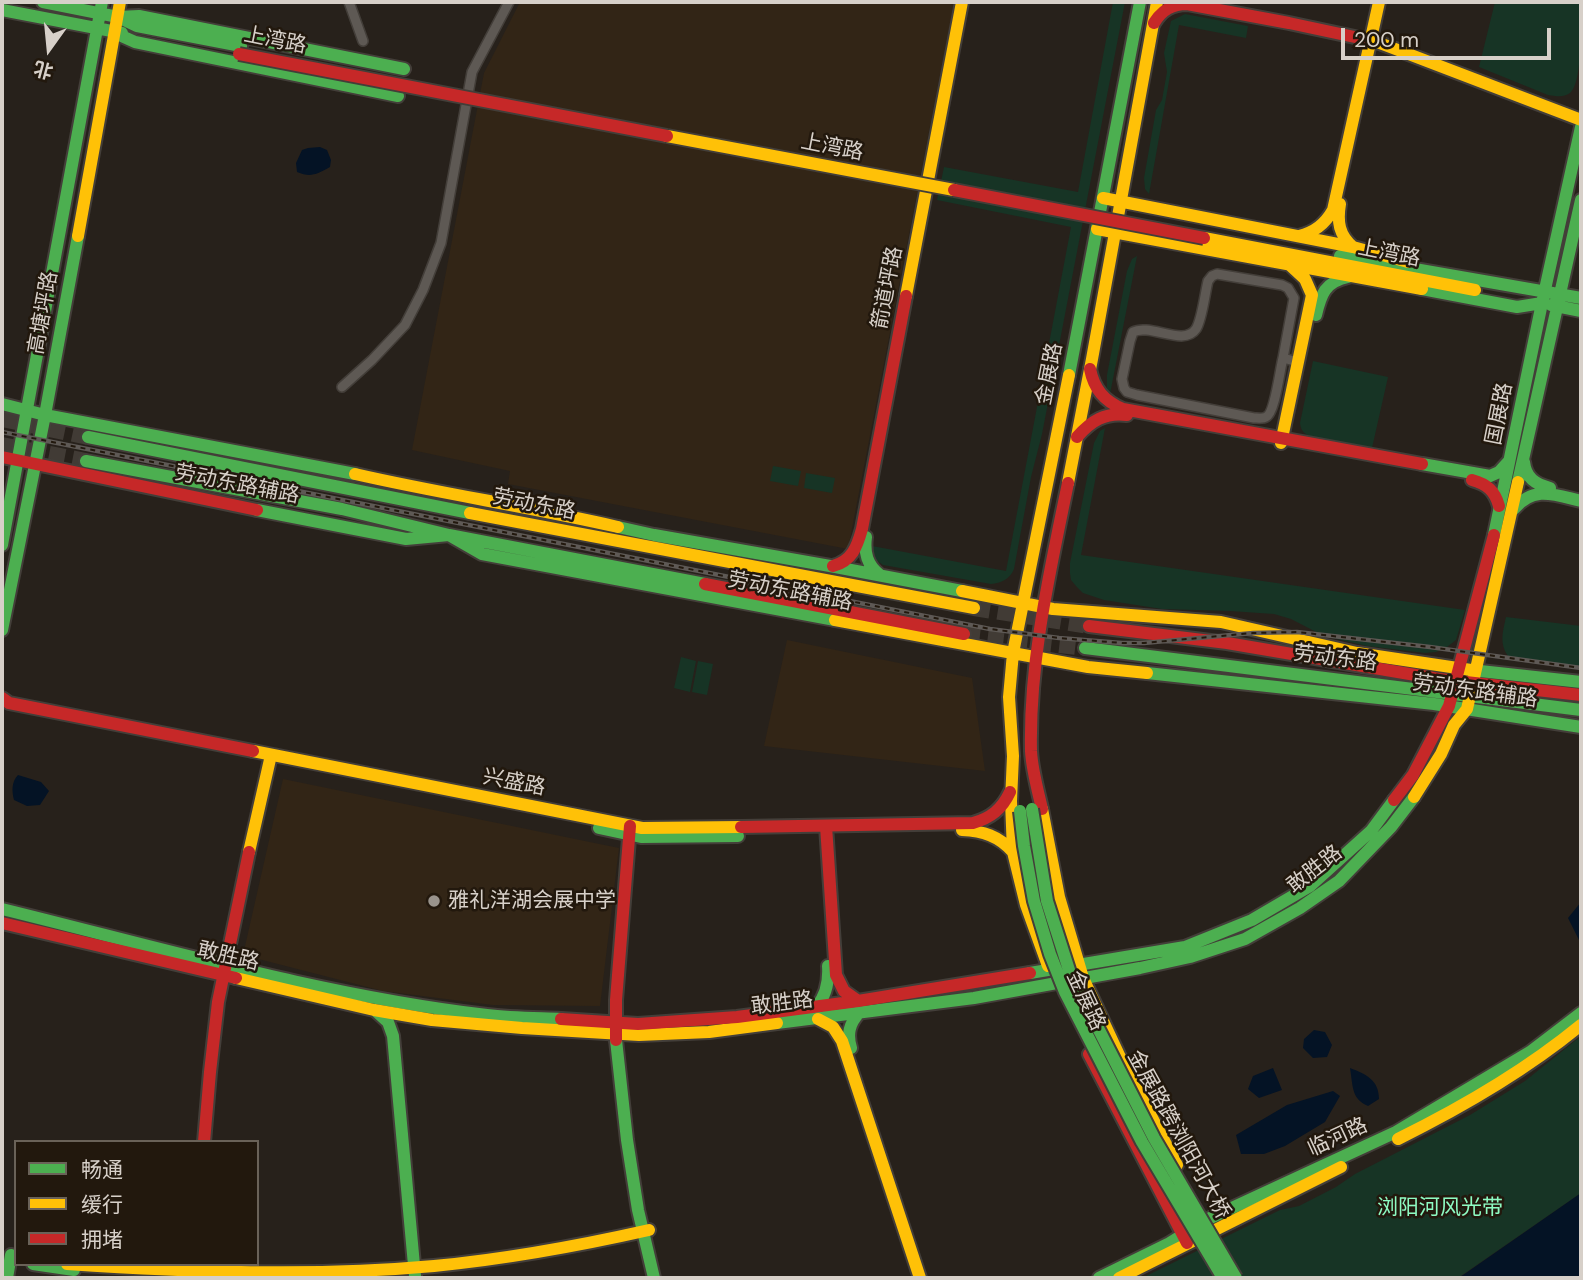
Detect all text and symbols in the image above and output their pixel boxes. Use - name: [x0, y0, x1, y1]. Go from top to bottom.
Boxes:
- north arrow: [14, 14, 84, 84]
- scale bar: [1345, 14, 1555, 58]
- street label: 上湾路: [242, 23, 308, 59]
- text: 200 m: [1354, 26, 1419, 54]
- text: 北: [31, 55, 56, 84]
- street label: 上湾路: [799, 130, 865, 166]
- street label: 上湾路: [1356, 236, 1422, 272]
- street label: 箭道坪路: [868, 244, 908, 332]
- street label: 高塘坪路: [24, 269, 64, 357]
- street label: 金展路: [1032, 341, 1068, 407]
- street label: 国展路: [1482, 381, 1518, 447]
- street label: 劳动东路辅路: [173, 461, 301, 509]
- street label: 劳动东路: [490, 485, 578, 525]
- street label: 劳动东路辅路: [726, 568, 854, 616]
- street label: 劳动东路: [1292, 641, 1378, 677]
- street label: 劳动东路辅路: [1411, 671, 1539, 713]
- street label: 兴盛路: [481, 765, 547, 801]
- street label: 敢胜路: [1282, 841, 1348, 899]
- place label: 雅礼洋湖会展中学: [448, 888, 616, 914]
- marker: 雅礼洋湖会展中学: [426, 893, 442, 909]
- street label: 敢胜路: [194, 938, 262, 976]
- street label: 金展路: [1060, 967, 1110, 1035]
- street label: 敢胜路: [749, 988, 815, 1020]
- street label: 金展路跨浏阳河大桥: [1121, 1046, 1235, 1224]
- street label: 临河路: [1304, 1113, 1372, 1163]
- legend: [14, 1140, 259, 1266]
- text: 畅通: [81, 1156, 123, 1184]
- text: 缓行: [81, 1191, 123, 1219]
- park label: 浏阳河风光带: [1377, 1195, 1503, 1221]
- text: 拥堵: [81, 1226, 123, 1254]

